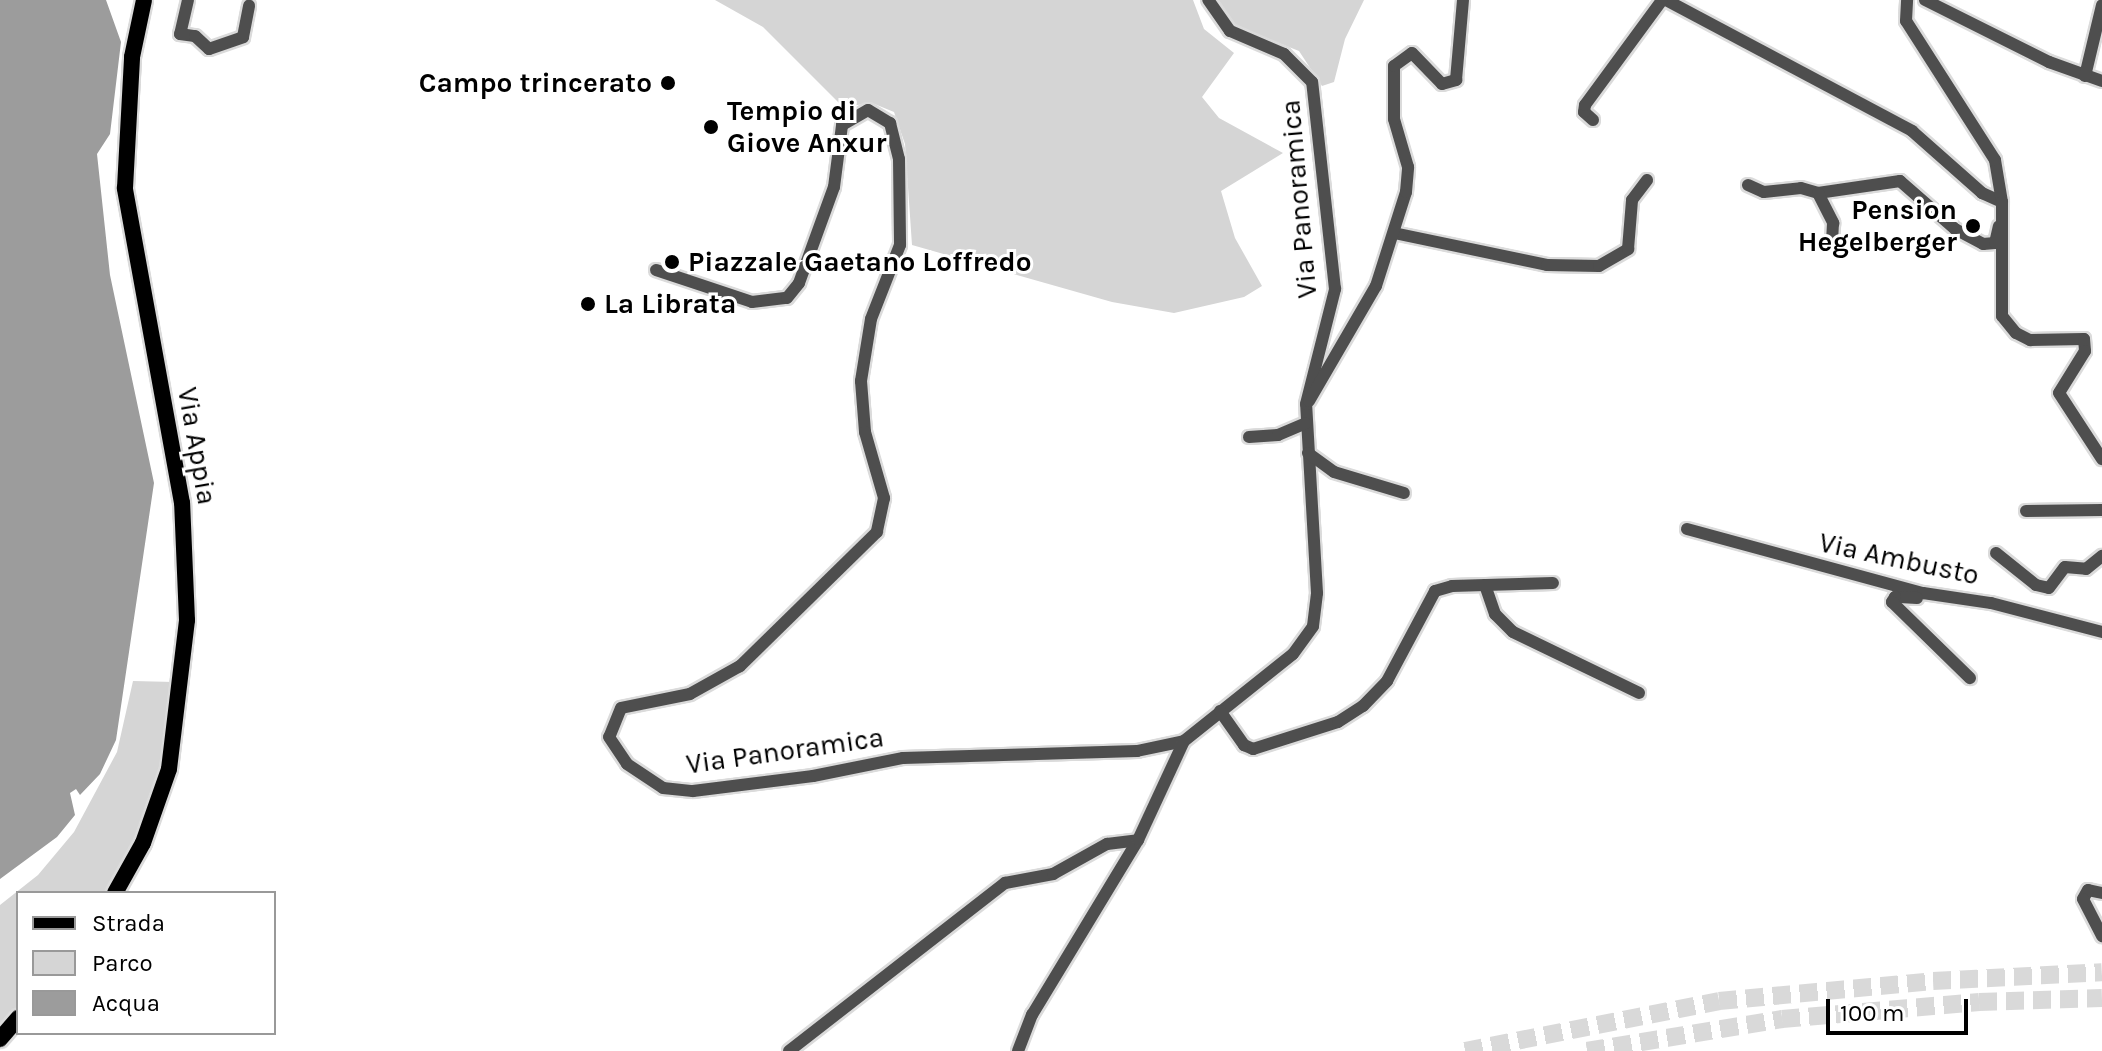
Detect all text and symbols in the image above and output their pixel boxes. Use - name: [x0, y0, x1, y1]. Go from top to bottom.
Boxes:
- place label: Campo trincerato: [419, 66, 652, 100]
- marker: Campo trincerato: [659, 74, 677, 92]
- place label: Tempio di Giove Anxur: [727, 94, 886, 160]
- street label: Via Panoramica: [1274, 98, 1324, 300]
- marker: Tempio di Giove Anxur: [702, 118, 720, 136]
- place label: Pension Hegelberger: [1798, 193, 1957, 259]
- marker: Pension Hegelberger: [1964, 217, 1982, 235]
- place label: Piazzale Gaetano Loffredo: [688, 245, 1031, 279]
- marker: Piazzale Gaetano Loffredo: [663, 253, 681, 271]
- place label: La Librata: [604, 287, 736, 321]
- marker: La Librata: [579, 295, 597, 313]
- street label: Via Appia: [170, 385, 224, 507]
- street label: Via Ambusto: [1816, 526, 1982, 592]
- street label: Via Panoramica: [684, 721, 886, 781]
- legend: [16, 891, 276, 1035]
- text: Strada: [92, 909, 165, 937]
- text: Parco: [92, 949, 153, 977]
- scale bar: [1830, 983, 1972, 1033]
- text: Acqua: [92, 989, 160, 1017]
- text: 100 m: [1840, 999, 1905, 1027]

